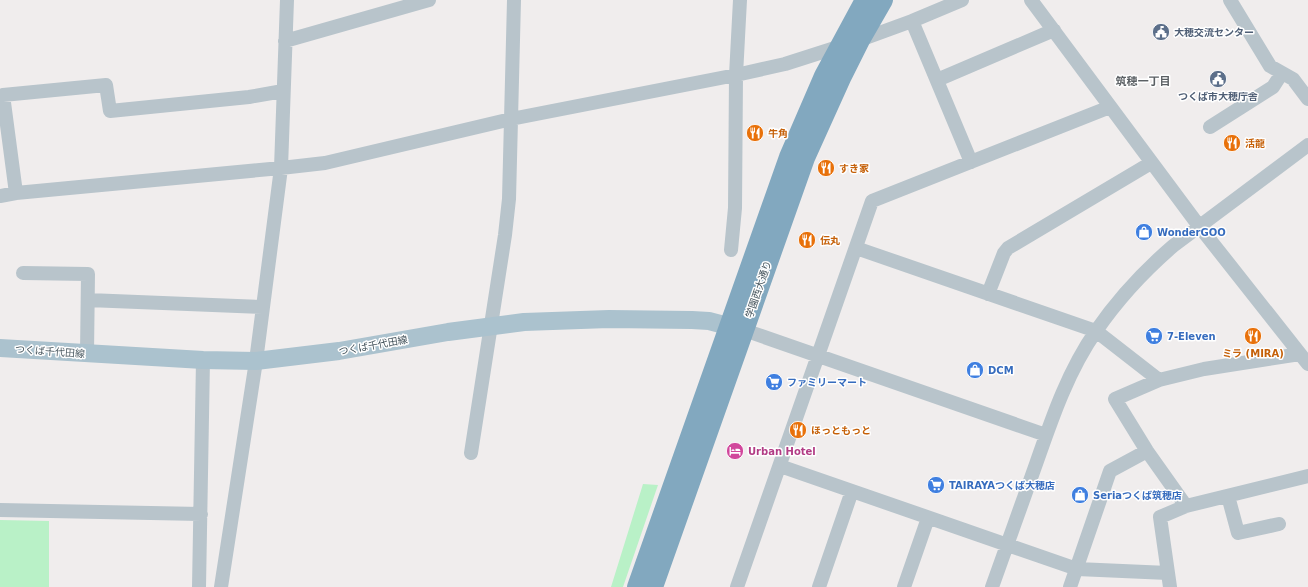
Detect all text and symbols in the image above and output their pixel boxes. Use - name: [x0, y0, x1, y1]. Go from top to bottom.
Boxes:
- public building icon: 大穂交流センター: [1151, 22, 1171, 42]
- place label: 大穂交流センター: [1174, 27, 1254, 38]
- public building icon: つくば市大穂庁舎: [1208, 69, 1228, 89]
- district label: 筑穂一丁目: [1116, 75, 1171, 88]
- place label: つくば市大穂庁舎: [1178, 91, 1258, 102]
- restaurant icon: 牛角: [745, 123, 765, 143]
- place label: 牛角: [768, 128, 788, 139]
- restaurant icon: 活龍: [1222, 133, 1242, 153]
- place label: 活龍: [1245, 138, 1265, 149]
- restaurant icon: すき家: [816, 158, 836, 178]
- place label: すき家: [839, 163, 869, 174]
- shop icon: WonderGOO: [1134, 222, 1154, 242]
- place label: WonderGOO: [1157, 227, 1226, 238]
- restaurant icon: 伝丸: [797, 230, 817, 250]
- place label: 伝丸: [820, 235, 840, 246]
- street label: 学園西大通り: [744, 259, 773, 319]
- supermarket icon: 7-Eleven: [1144, 326, 1164, 346]
- restaurant icon: ミラ (MIRA): [1243, 326, 1263, 346]
- place label: 7-Eleven: [1167, 331, 1216, 342]
- street label: つくば千代田線: [338, 334, 409, 357]
- street label: つくば千代田線: [15, 344, 85, 359]
- place label: ミラ (MIRA): [1222, 348, 1284, 359]
- shop icon: DCM: [965, 360, 985, 380]
- place label: DCM: [988, 365, 1014, 376]
- supermarket icon: ファミリーマート: [764, 372, 784, 392]
- place label: ファミリーマート: [787, 377, 867, 388]
- restaurant icon: ほっともっと: [788, 420, 808, 440]
- place label: ほっともっと: [811, 425, 871, 436]
- hotel icon: Urban Hotel: [725, 441, 745, 461]
- place label: Urban Hotel: [748, 446, 816, 457]
- supermarket icon: TAIRAYAつくば大穂店: [926, 475, 946, 495]
- place label: TAIRAYAつくば大穂店: [949, 480, 1055, 491]
- shop icon: Seriaつくば筑穂店: [1070, 485, 1090, 505]
- place label: Seriaつくば筑穂店: [1093, 490, 1182, 501]

